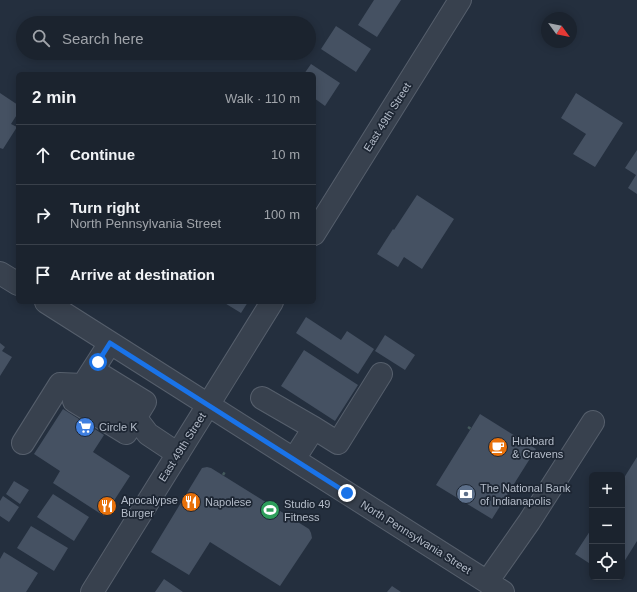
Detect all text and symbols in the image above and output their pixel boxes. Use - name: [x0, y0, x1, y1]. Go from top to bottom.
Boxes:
- north arrow: [541, 12, 577, 48]
- search box: [16, 16, 316, 60]
- icon: search: [30, 27, 52, 49]
- text: Search here: [62, 30, 144, 47]
- street label: East 49th Street: [361, 80, 413, 154]
- text: 2 min: [32, 88, 76, 107]
- text: Walk · 110 m: [225, 91, 300, 106]
- icon: ahead: [32, 144, 54, 166]
- text: Continue: [70, 146, 135, 163]
- text: 10 m: [271, 147, 300, 162]
- text: Turn right: [70, 199, 140, 216]
- icon: right: [32, 204, 54, 226]
- text: 100 m: [264, 207, 300, 222]
- text: North Pennsylvania Street: [70, 216, 221, 231]
- icon: arrive: [32, 264, 54, 286]
- text: Arrive at destination: [70, 266, 215, 283]
- route start: [89, 353, 107, 371]
- street label: East 49th Street: [156, 410, 208, 484]
- supermarket icon: Circle K: [74, 416, 96, 438]
- place label: Circle K: [99, 421, 138, 433]
- place label: Hubbard & Cravens: [512, 435, 564, 460]
- cafe icon: Hubbard & Cravens: [487, 436, 509, 458]
- map controls: [589, 472, 625, 580]
- button: +: [589, 472, 625, 508]
- place label: The National Bank of Indianapolis: [480, 482, 571, 507]
- bank icon: The National Bank of Indianapolis: [455, 483, 477, 505]
- route end: [338, 484, 356, 502]
- restaurant icon: Napolese: [180, 491, 202, 513]
- place label: Apocalypse Burger: [121, 494, 178, 519]
- restaurant icon: Apocalypse Burger: [96, 495, 118, 517]
- place label: Napolese: [205, 496, 251, 508]
- place label: Studio 49 Fitness: [284, 498, 330, 523]
- street label: North Pennsylvania Street: [359, 498, 473, 576]
- sports icon: Studio 49 Fitness: [259, 499, 281, 521]
- button: −: [589, 508, 625, 544]
- button: locate: [589, 544, 625, 580]

